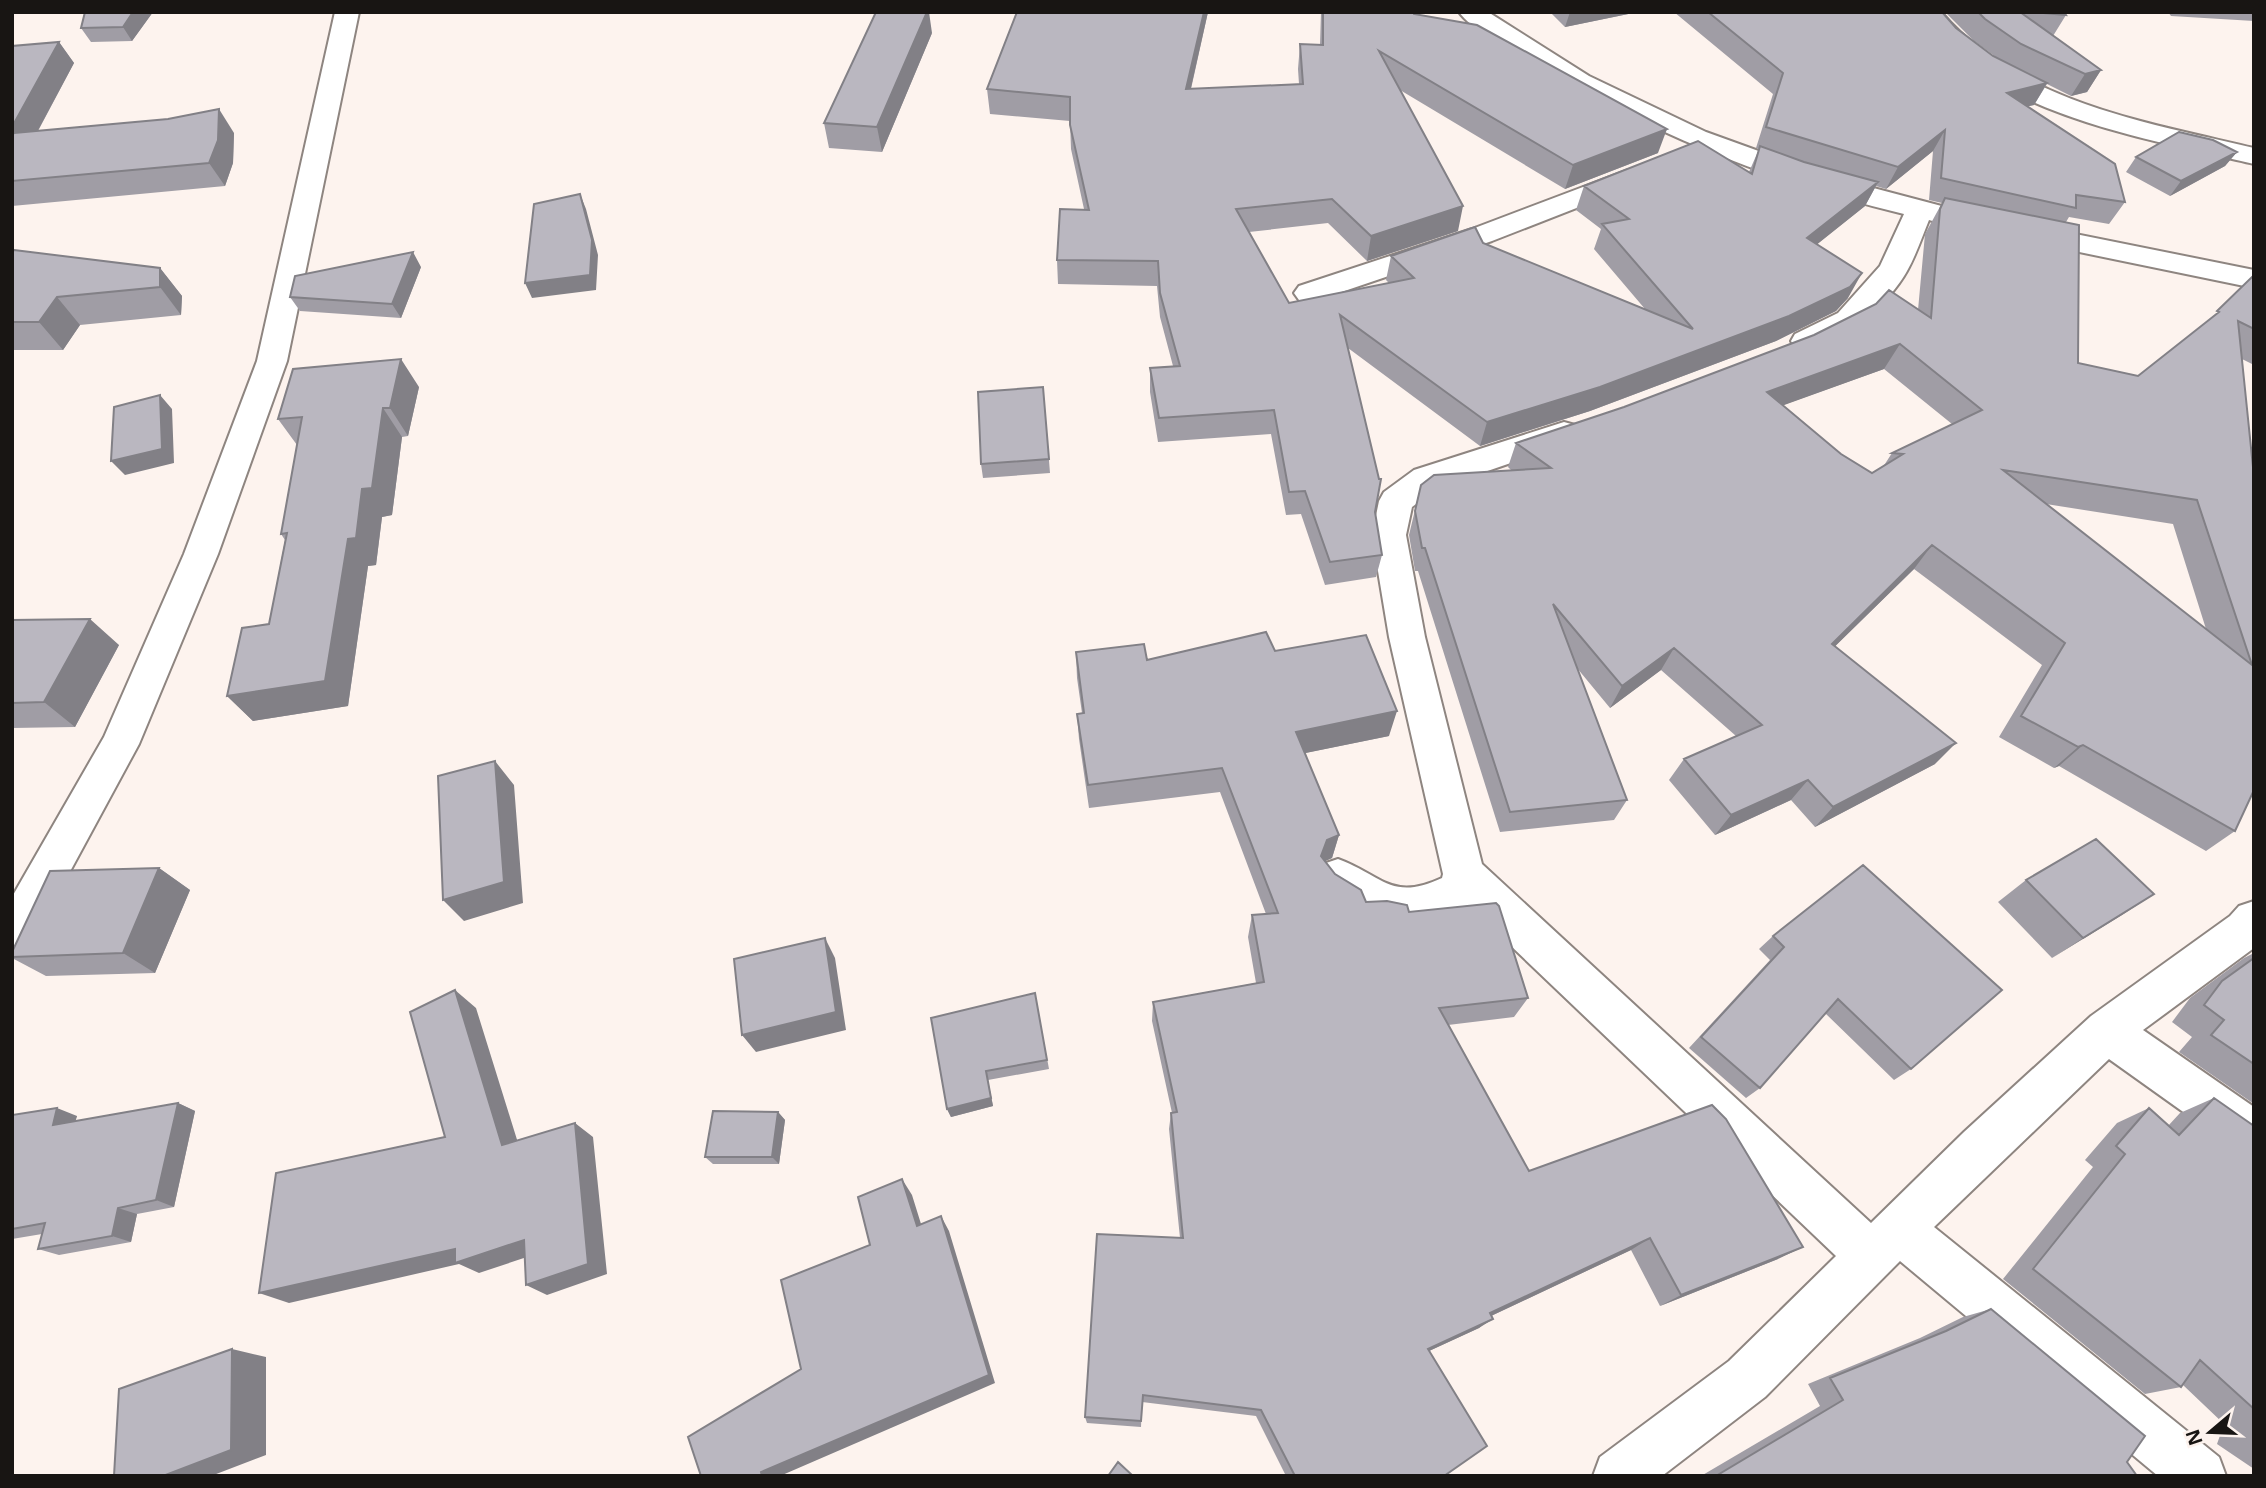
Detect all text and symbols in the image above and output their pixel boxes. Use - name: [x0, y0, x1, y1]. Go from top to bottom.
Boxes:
- north arrow: [2175, 1397, 2245, 1467]
- text: N: [2179, 1426, 2209, 1449]

